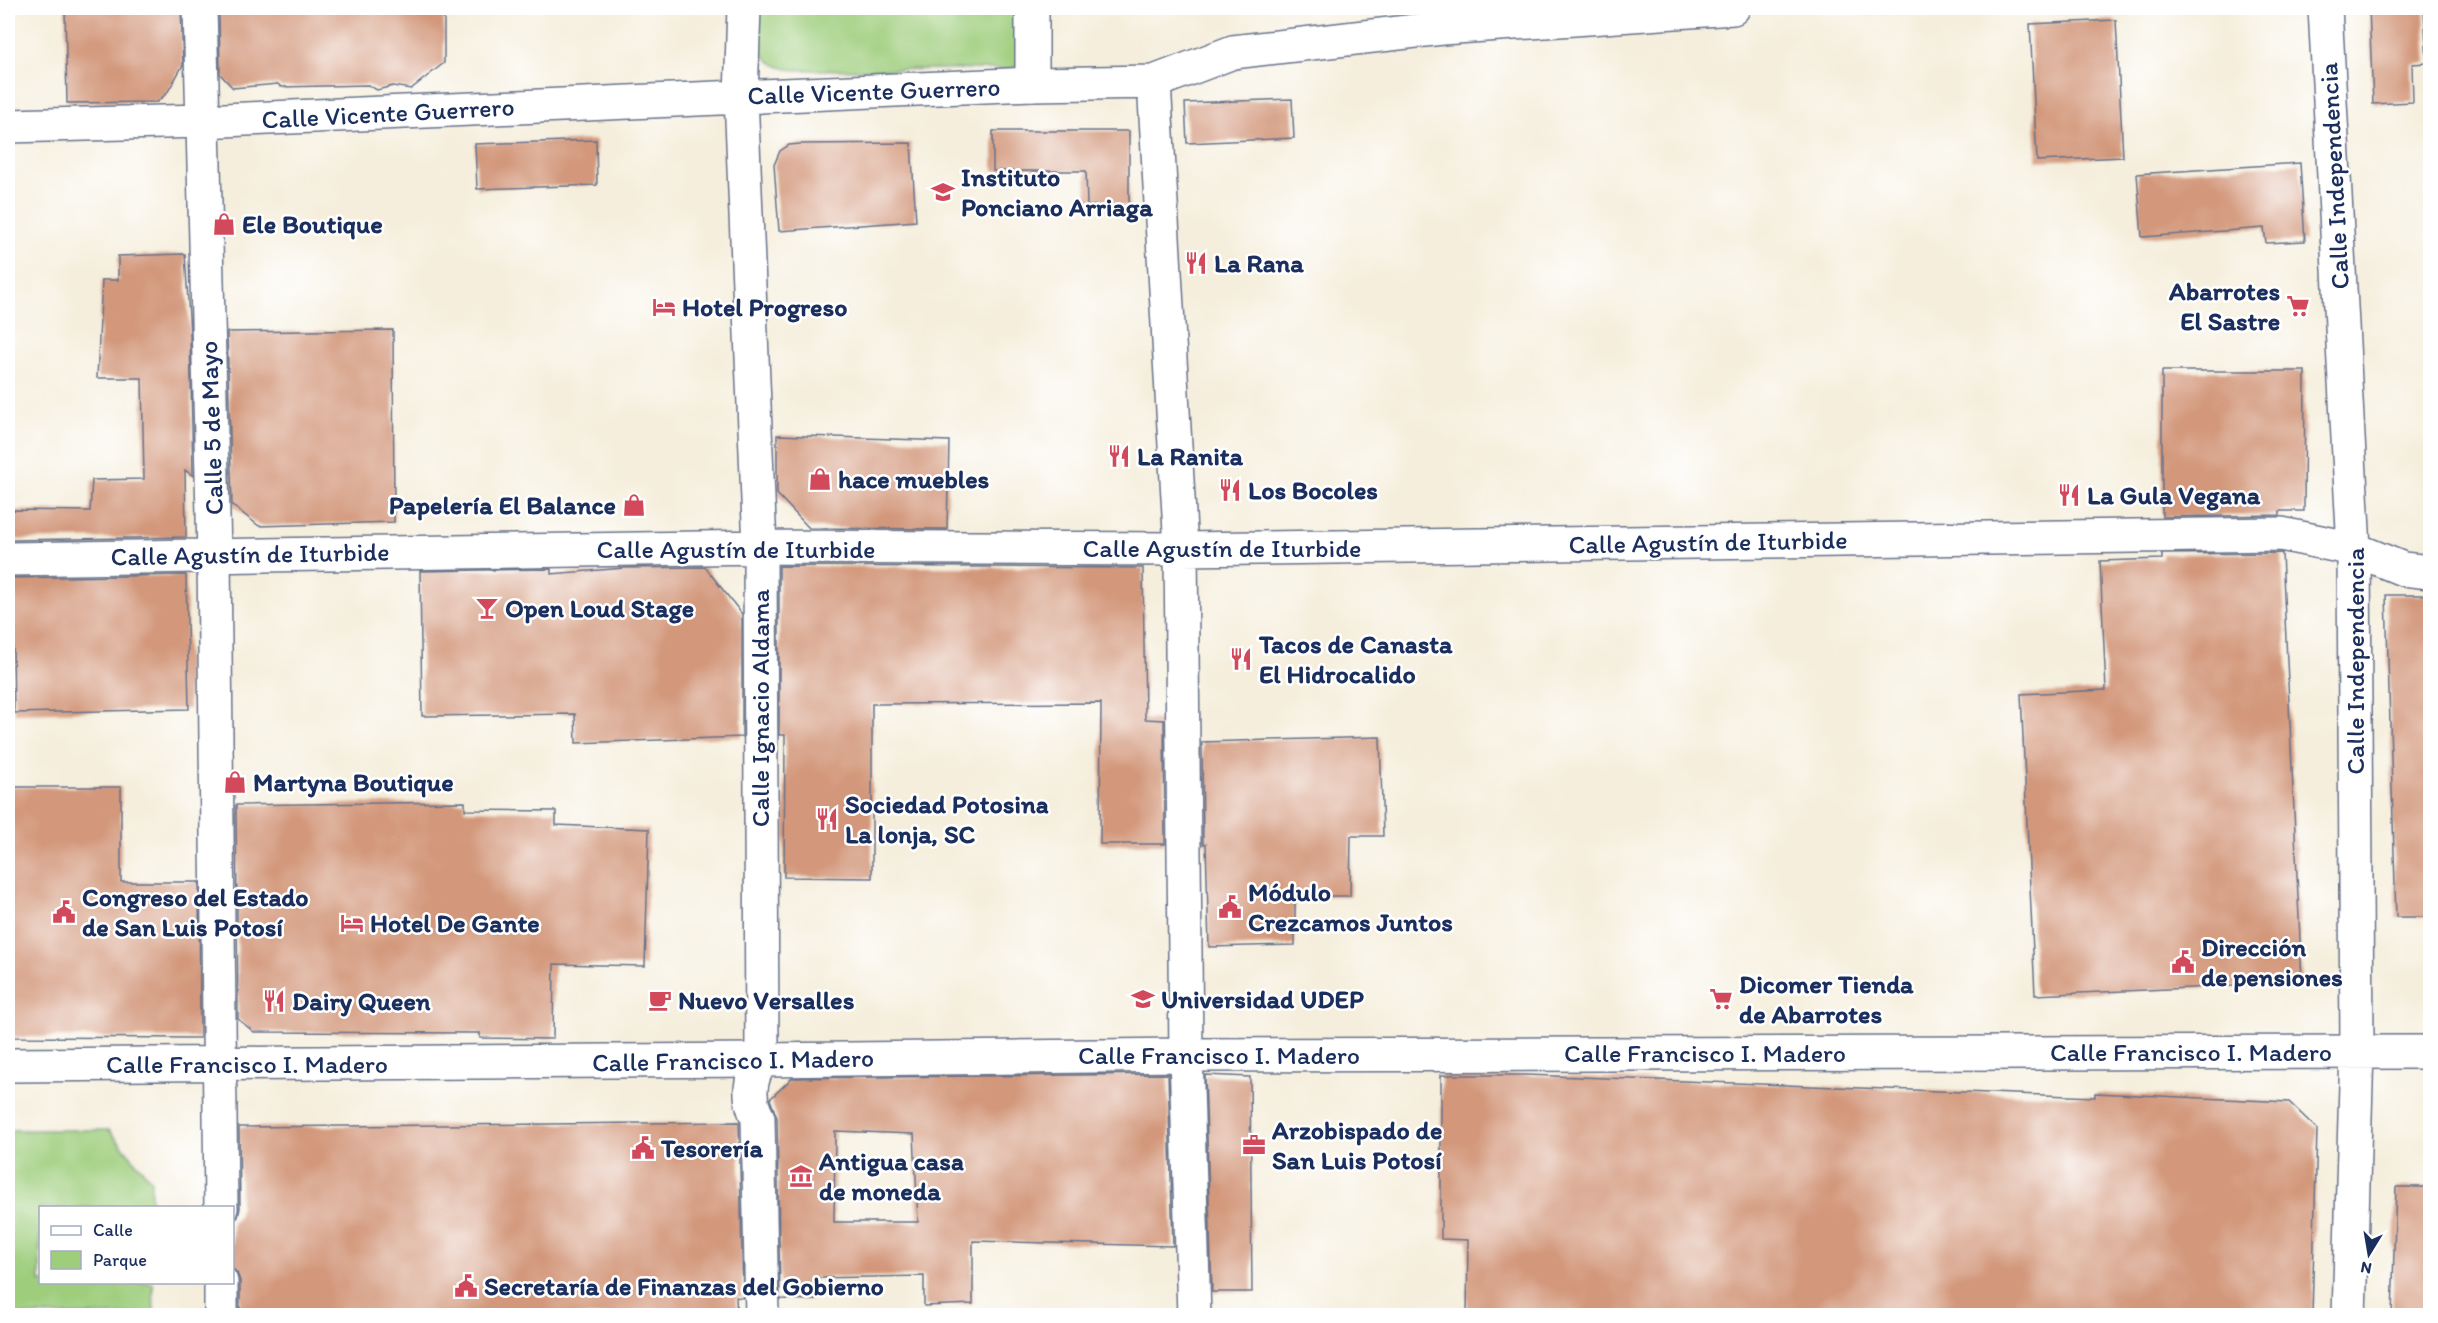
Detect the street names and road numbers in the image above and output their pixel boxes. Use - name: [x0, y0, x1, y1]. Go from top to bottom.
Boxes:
- street label: Calle Independencia: [2312, 61, 2356, 290]
- street label: Calle Vicente Guerrero: [747, 71, 1001, 111]
- street label: Calle Vicente Guerrero: [261, 90, 515, 136]
- street label: Calle 5 de Mayo: [192, 340, 230, 516]
- street label: Calle Agustín de Iturbide: [1568, 524, 1848, 560]
- street label: Calle Agustín de Iturbide: [1082, 532, 1362, 564]
- street label: Calle Agustín de Iturbide: [596, 533, 876, 565]
- street label: Calle Agustín de Iturbide: [110, 536, 390, 572]
- street label: Calle Independencia: [2339, 547, 2371, 775]
- street label: Calle Ignacio Aldama: [744, 588, 776, 827]
- street label: Calle Francisco I. Madero: [2050, 1036, 2332, 1068]
- street label: Calle Francisco I. Madero: [1564, 1037, 1846, 1069]
- street label: Calle Francisco I. Madero: [1078, 1039, 1360, 1071]
- street label: Calle Francisco I. Madero: [592, 1042, 874, 1078]
- street label: Calle Francisco I. Madero: [106, 1048, 388, 1080]

